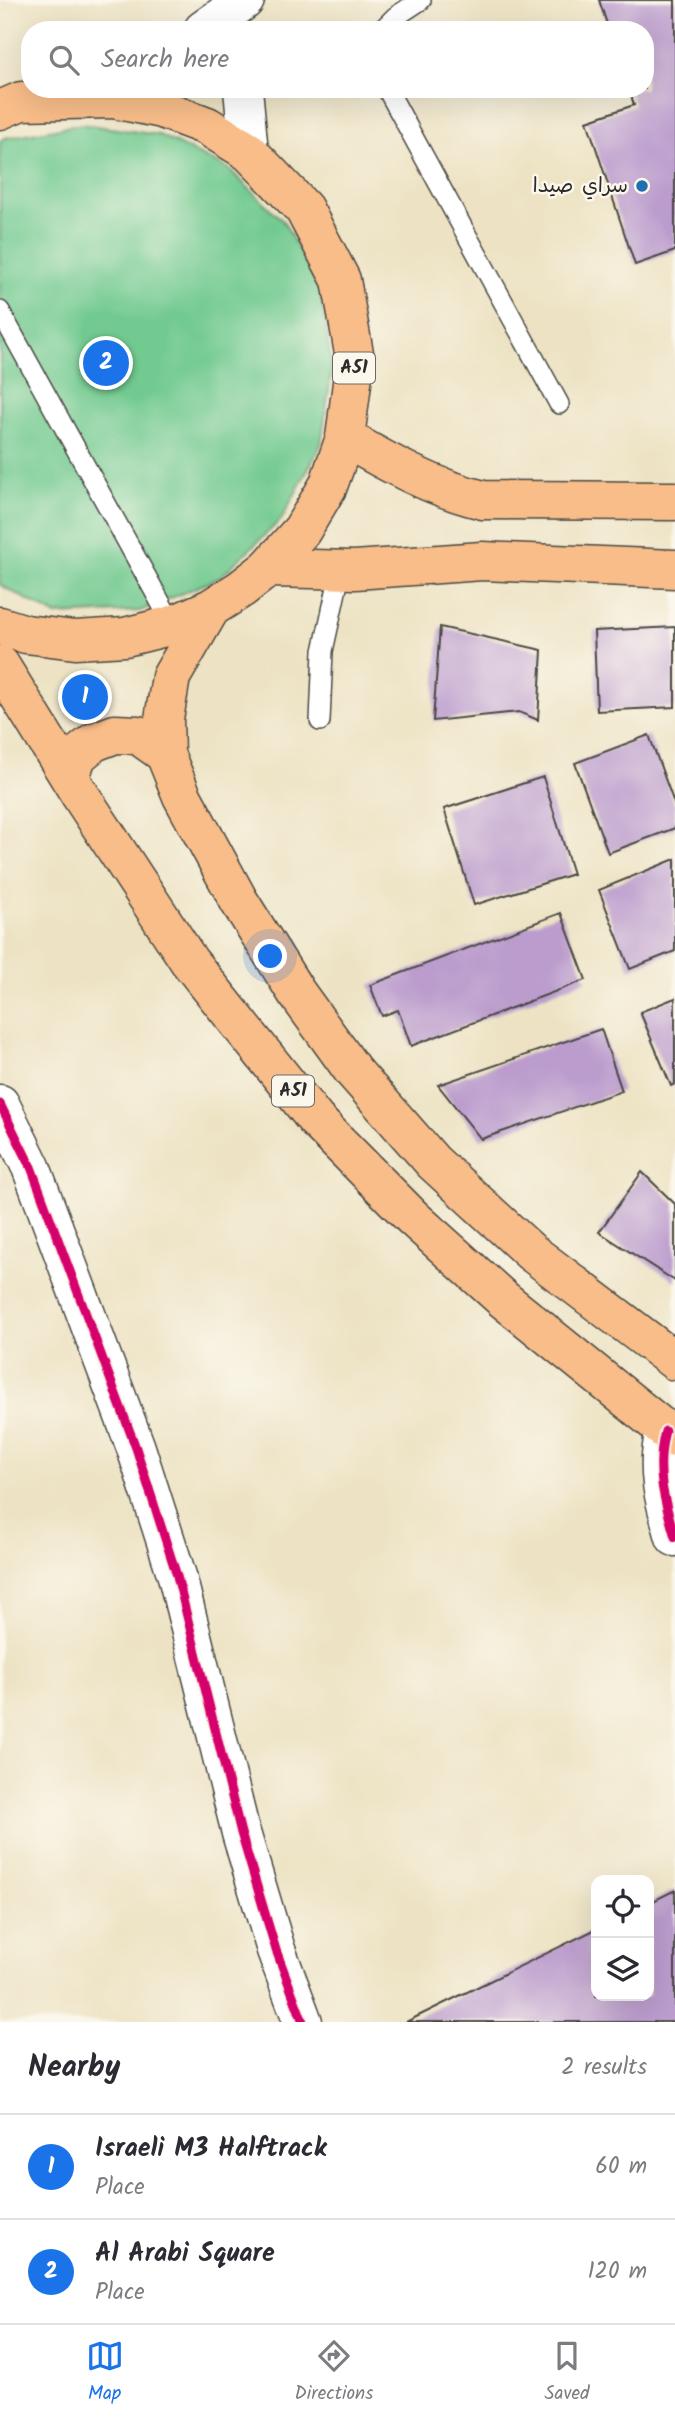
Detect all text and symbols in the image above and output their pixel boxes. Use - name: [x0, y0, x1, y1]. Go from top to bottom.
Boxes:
- search box: [21, 21, 654, 98]
- text: Search here: [101, 39, 229, 81]
- icon: search: [45, 41, 83, 79]
- place label: سراي صيدا: [533, 170, 628, 203]
- marker: سراي صيدا: [634, 178, 650, 194]
- pin: 2: [83, 337, 129, 389]
- road number: A51: [333, 352, 375, 384]
- pin: 1: [62, 671, 108, 723]
- your location: [253, 939, 287, 973]
- road number: A51: [272, 1076, 314, 1106]
- map controls: [591, 1875, 654, 2001]
- button: locate: [591, 1875, 654, 1938]
- button: layers: [591, 1938, 654, 2001]
- text: Nearby: [28, 2044, 120, 2092]
- text: 2 results: [561, 2050, 647, 2086]
- text: Israeli M3 Halftrack: [95, 2128, 326, 2170]
- text: 1: [48, 2149, 54, 2185]
- text: 60 m: [595, 2149, 647, 2185]
- text: Place: [95, 2170, 145, 2206]
- text: Al Arabi Square: [95, 2233, 275, 2275]
- text: 2: [44, 2254, 58, 2290]
- text: 120 m: [587, 2254, 647, 2290]
- text: Place: [95, 2275, 145, 2311]
- tab: Map: [86, 2337, 124, 2409]
- tab: Directions: [295, 2337, 373, 2409]
- tab: Saved: [544, 2337, 589, 2409]

